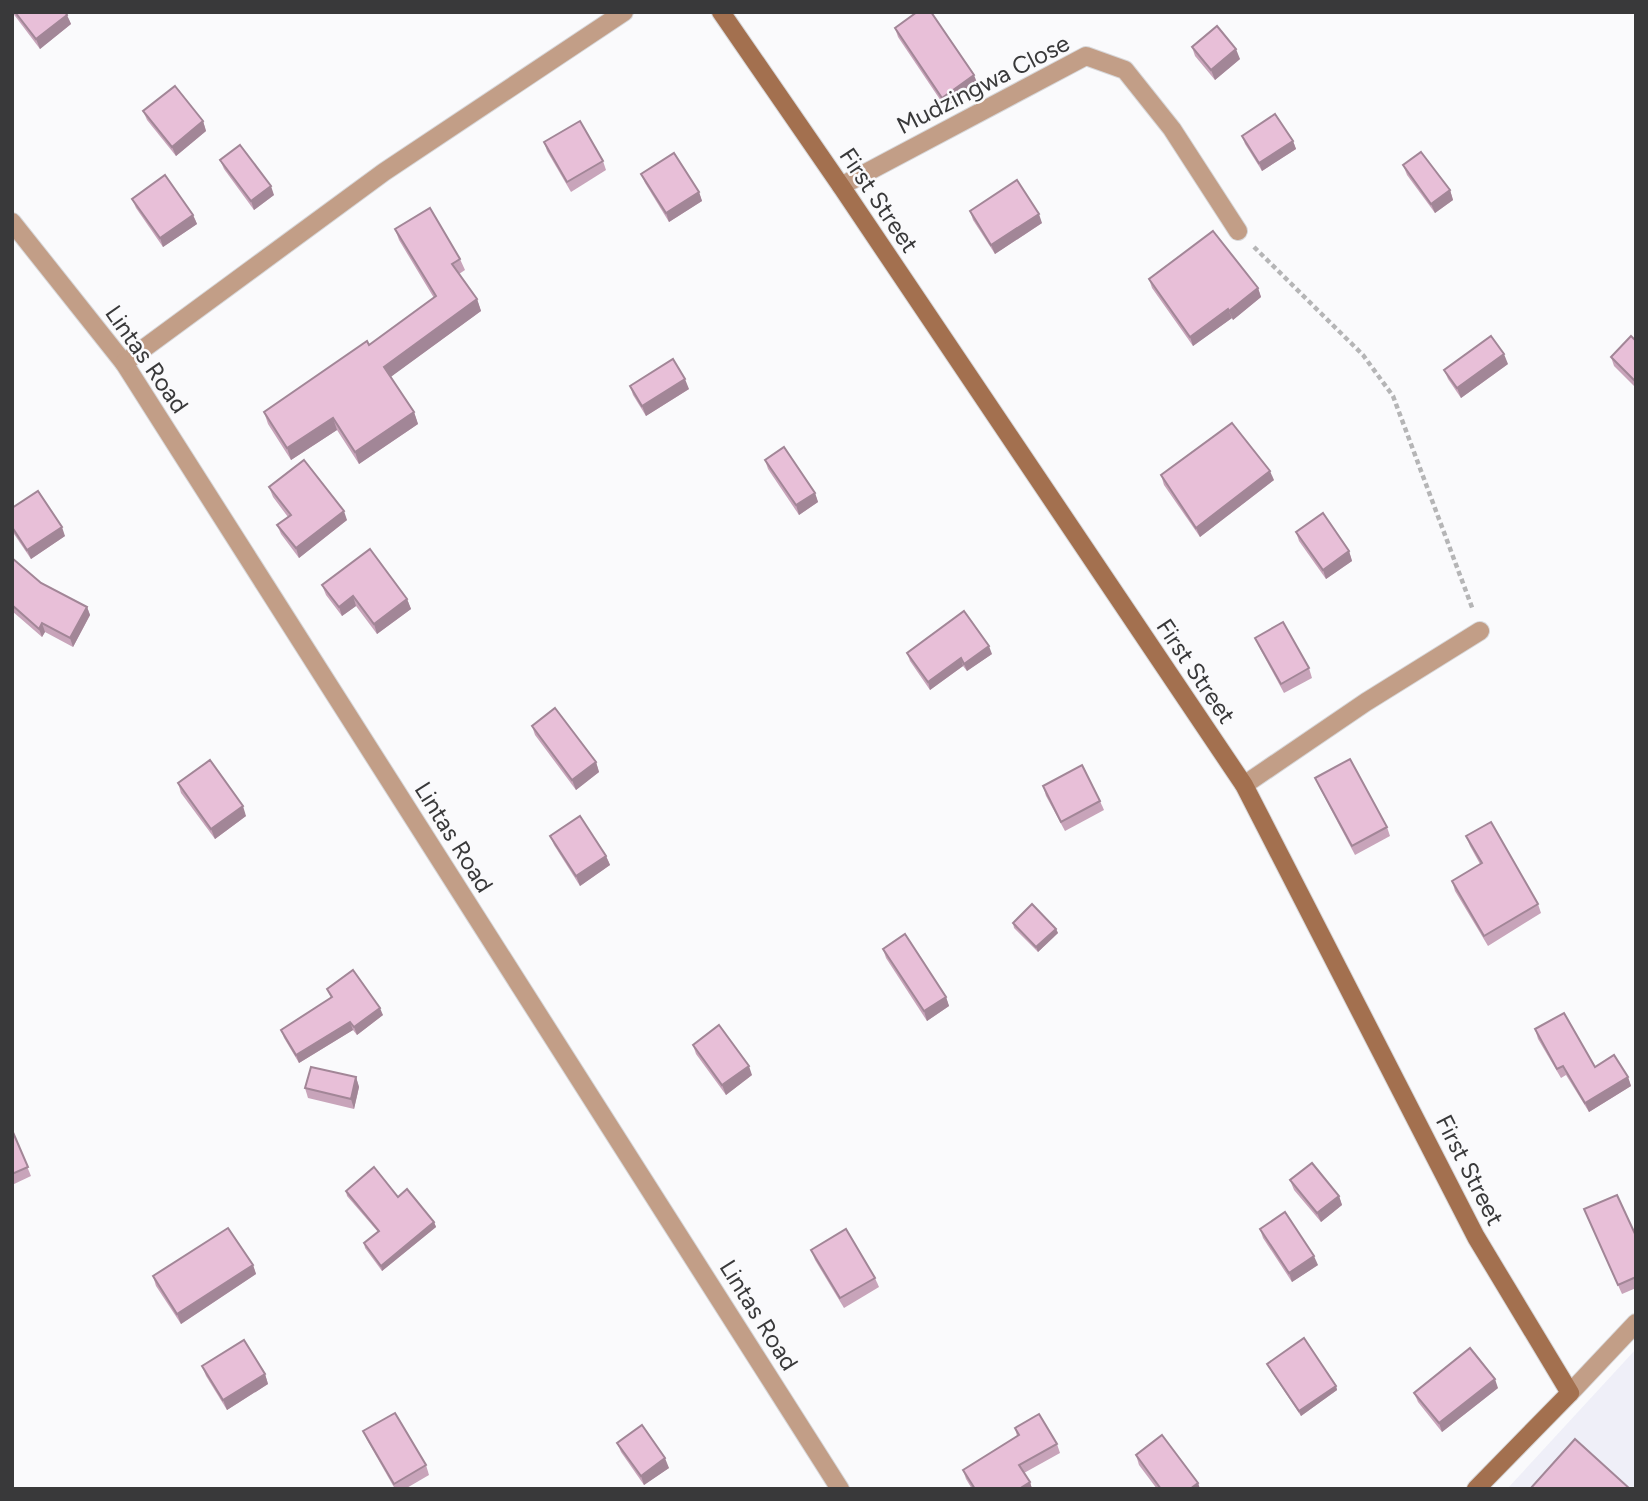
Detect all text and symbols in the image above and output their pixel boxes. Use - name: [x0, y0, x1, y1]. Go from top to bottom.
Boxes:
- street label: Mudzingwa Close: [892, 28, 1074, 140]
- street label: First Street: [833, 142, 925, 258]
- street label: Lintas Road: [99, 299, 195, 419]
- street label: First Street: [1150, 613, 1242, 729]
- street label: Lintas Road: [409, 776, 499, 898]
- street label: First Street: [1430, 1110, 1510, 1230]
- street label: Lintas Road: [714, 1254, 804, 1376]

